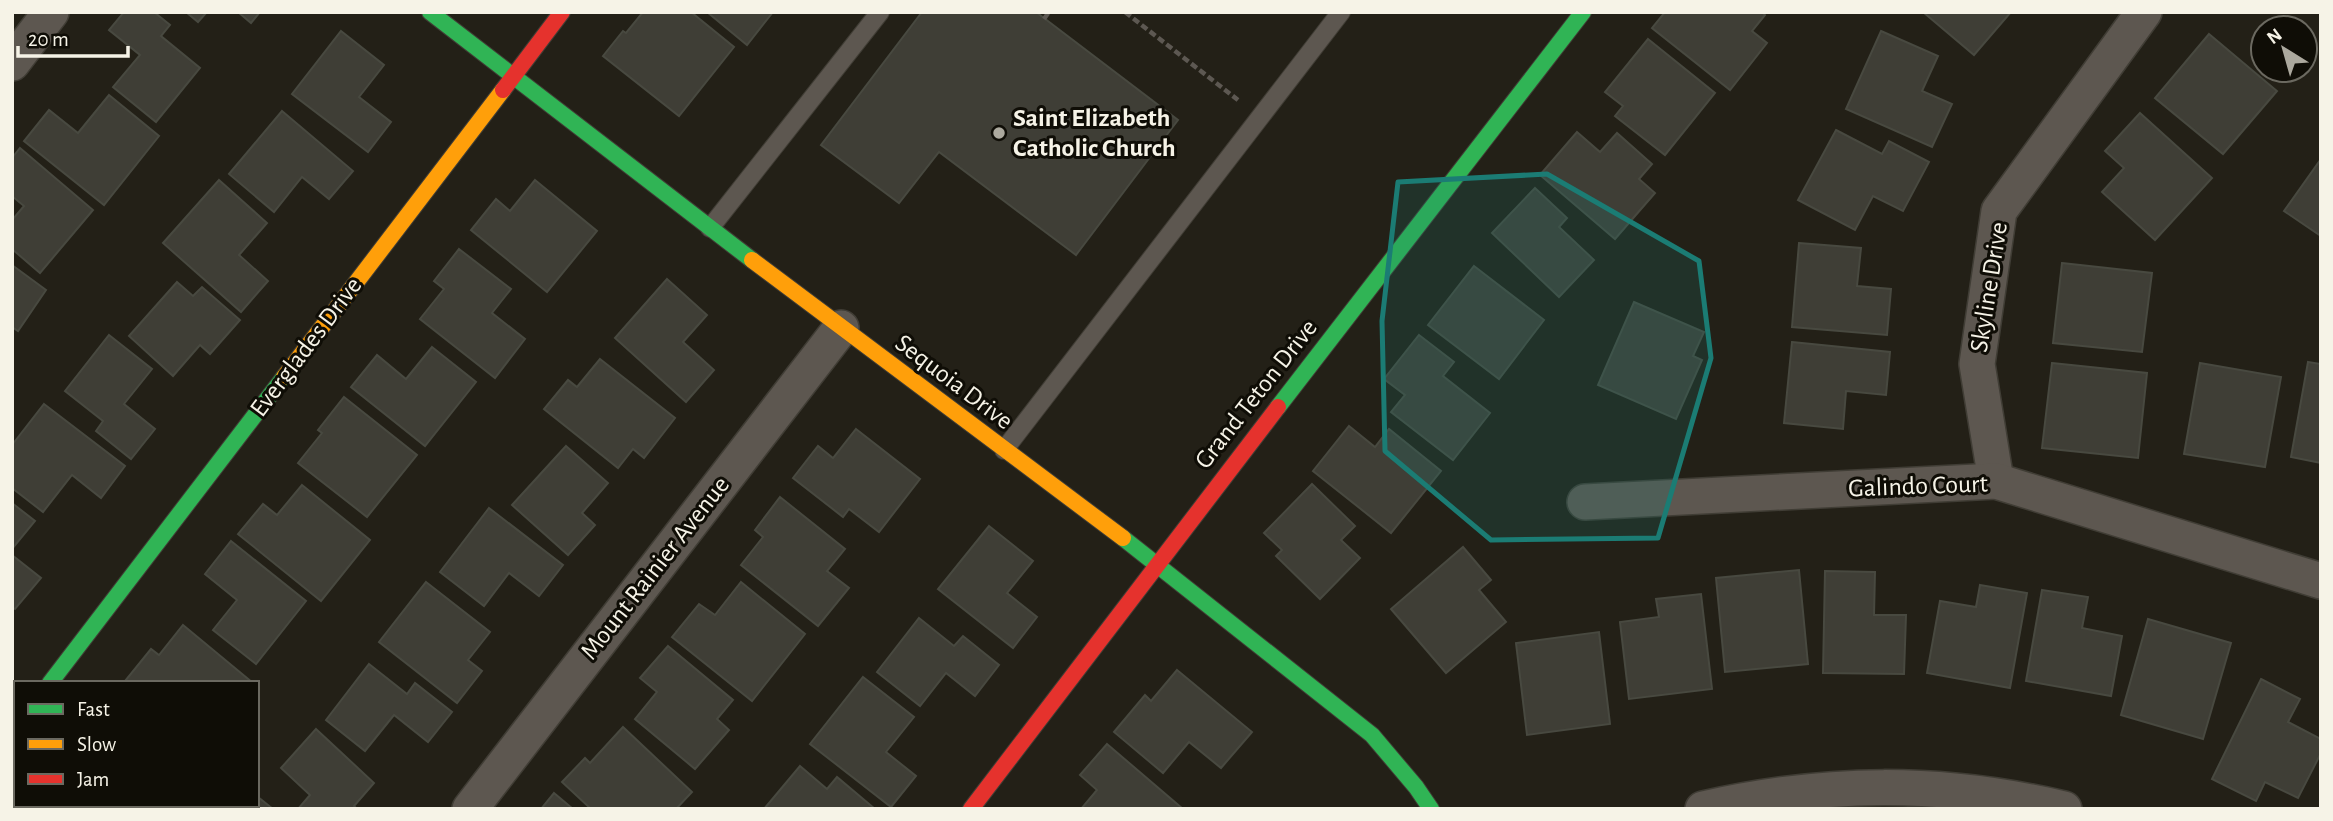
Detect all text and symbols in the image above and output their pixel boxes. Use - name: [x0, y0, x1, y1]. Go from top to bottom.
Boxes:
- scale bar: [18, 14, 128, 58]
- north arrow: [2249, 14, 2319, 84]
- text: N: [2264, 25, 2286, 48]
- text: 20 m: [28, 29, 69, 50]
- place label: Saint Elizabeth Catholic Church: [1013, 105, 1176, 161]
- marker: Saint Elizabeth Catholic Church: [991, 125, 1007, 141]
- street label: Skyline Drive: [1966, 220, 2012, 354]
- street label: Everglades Drive: [245, 272, 367, 422]
- street label: Grand Teton Drive: [1190, 315, 1322, 473]
- street label: Sequoia Drive: [890, 330, 1018, 434]
- street label: Galindo Court: [1848, 471, 1988, 501]
- street label: Mount Rainier Avenue: [576, 472, 734, 664]
- legend: [14, 681, 259, 807]
- text: Fast: [77, 699, 110, 720]
- text: Slow: [77, 734, 116, 755]
- text: Jam: [77, 769, 109, 790]

